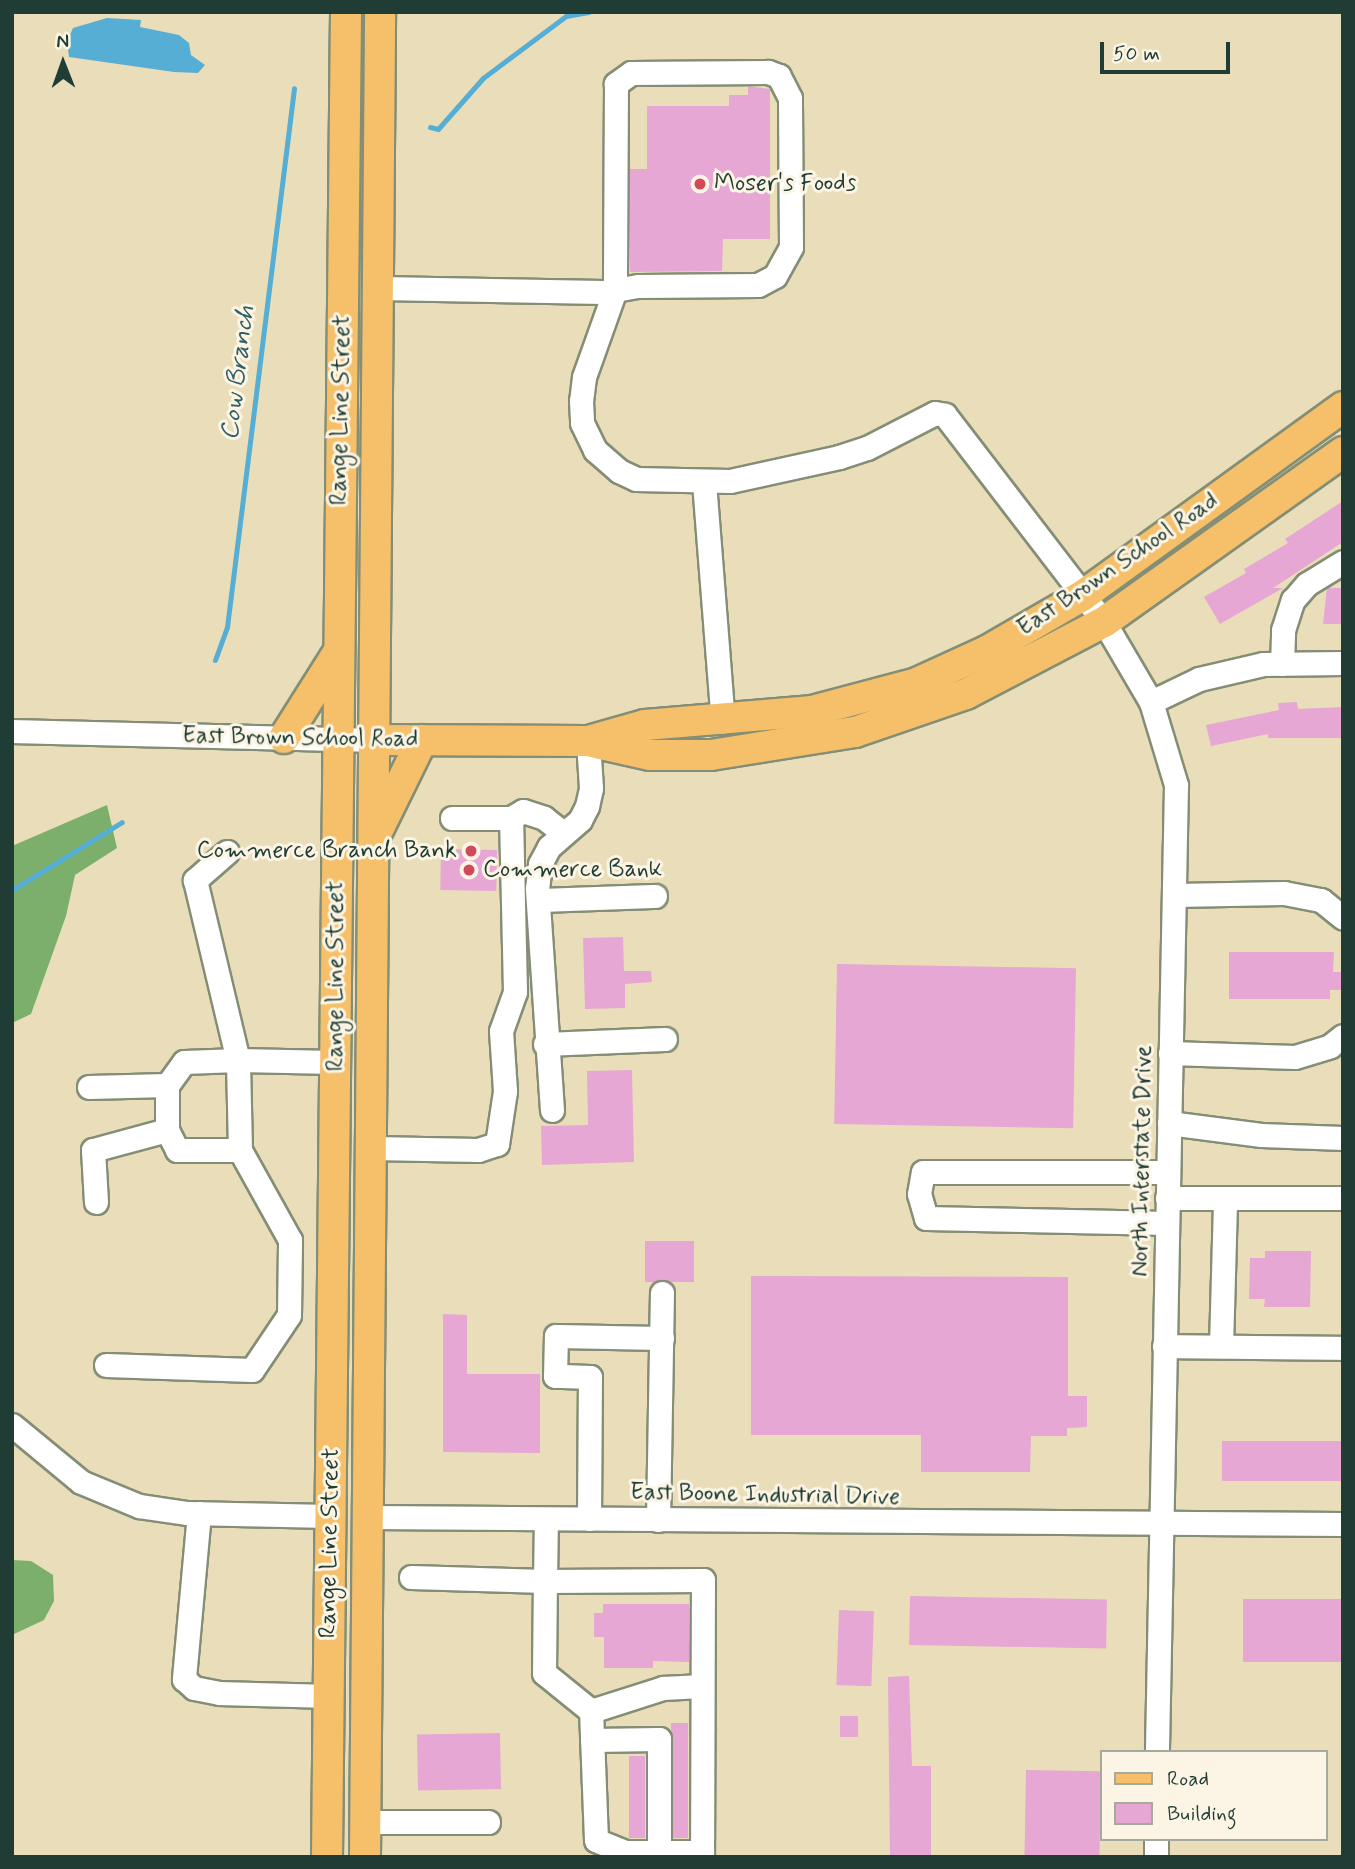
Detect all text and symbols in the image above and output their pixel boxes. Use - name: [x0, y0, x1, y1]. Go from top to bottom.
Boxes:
- north arrow: [28, 28, 98, 98]
- scale bar: [1103, 28, 1232, 72]
- text: N: [56, 29, 69, 54]
- text: 50 m: [1113, 40, 1160, 68]
- place label: Moser's Foods: [714, 170, 854, 198]
- marker: Moser's Foods: [692, 176, 708, 192]
- water label: Cow Branch: [215, 302, 263, 444]
- street label: Range Line Street: [325, 315, 357, 505]
- street label: East Brown School Road: [1012, 487, 1224, 643]
- street label: East Brown School Road: [182, 722, 418, 754]
- place label: Commerce Branch Bank: [192, 837, 457, 865]
- marker: Commerce Branch Bank: [463, 843, 479, 859]
- place label: Commerce Bank: [483, 856, 661, 884]
- marker: Commerce Bank: [461, 862, 477, 878]
- street label: Range Line Street: [322, 882, 350, 1070]
- street label: North Interstate Drive: [1126, 1046, 1158, 1276]
- street label: Range Line Street: [314, 1448, 346, 1638]
- street label: East Boone Industrial Drive: [631, 1478, 899, 1512]
- legend: [1100, 1750, 1327, 1841]
- text: Road: [1167, 1765, 1209, 1793]
- text: Building: [1167, 1800, 1237, 1828]

